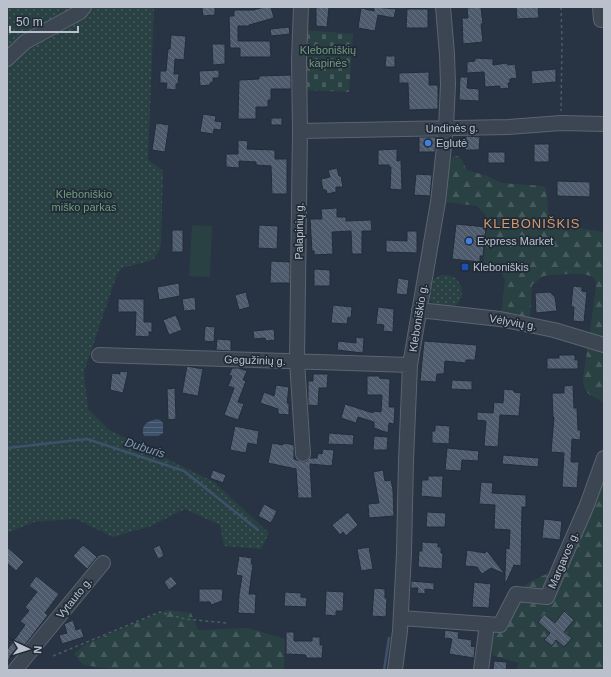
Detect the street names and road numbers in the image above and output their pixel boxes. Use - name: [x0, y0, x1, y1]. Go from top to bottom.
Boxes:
- street label: Undinės g.: [426, 122, 478, 134]
- street label: Palapinių g.: [292, 202, 306, 260]
- street label: Kleboniškio g.: [407, 283, 429, 353]
- street label: Vėlyvių g.: [488, 312, 538, 332]
- street label: Gegužinių g.: [224, 353, 286, 367]
- street label: Margavos g.: [546, 530, 580, 590]
- street label: Vytauto g.: [54, 575, 94, 621]

